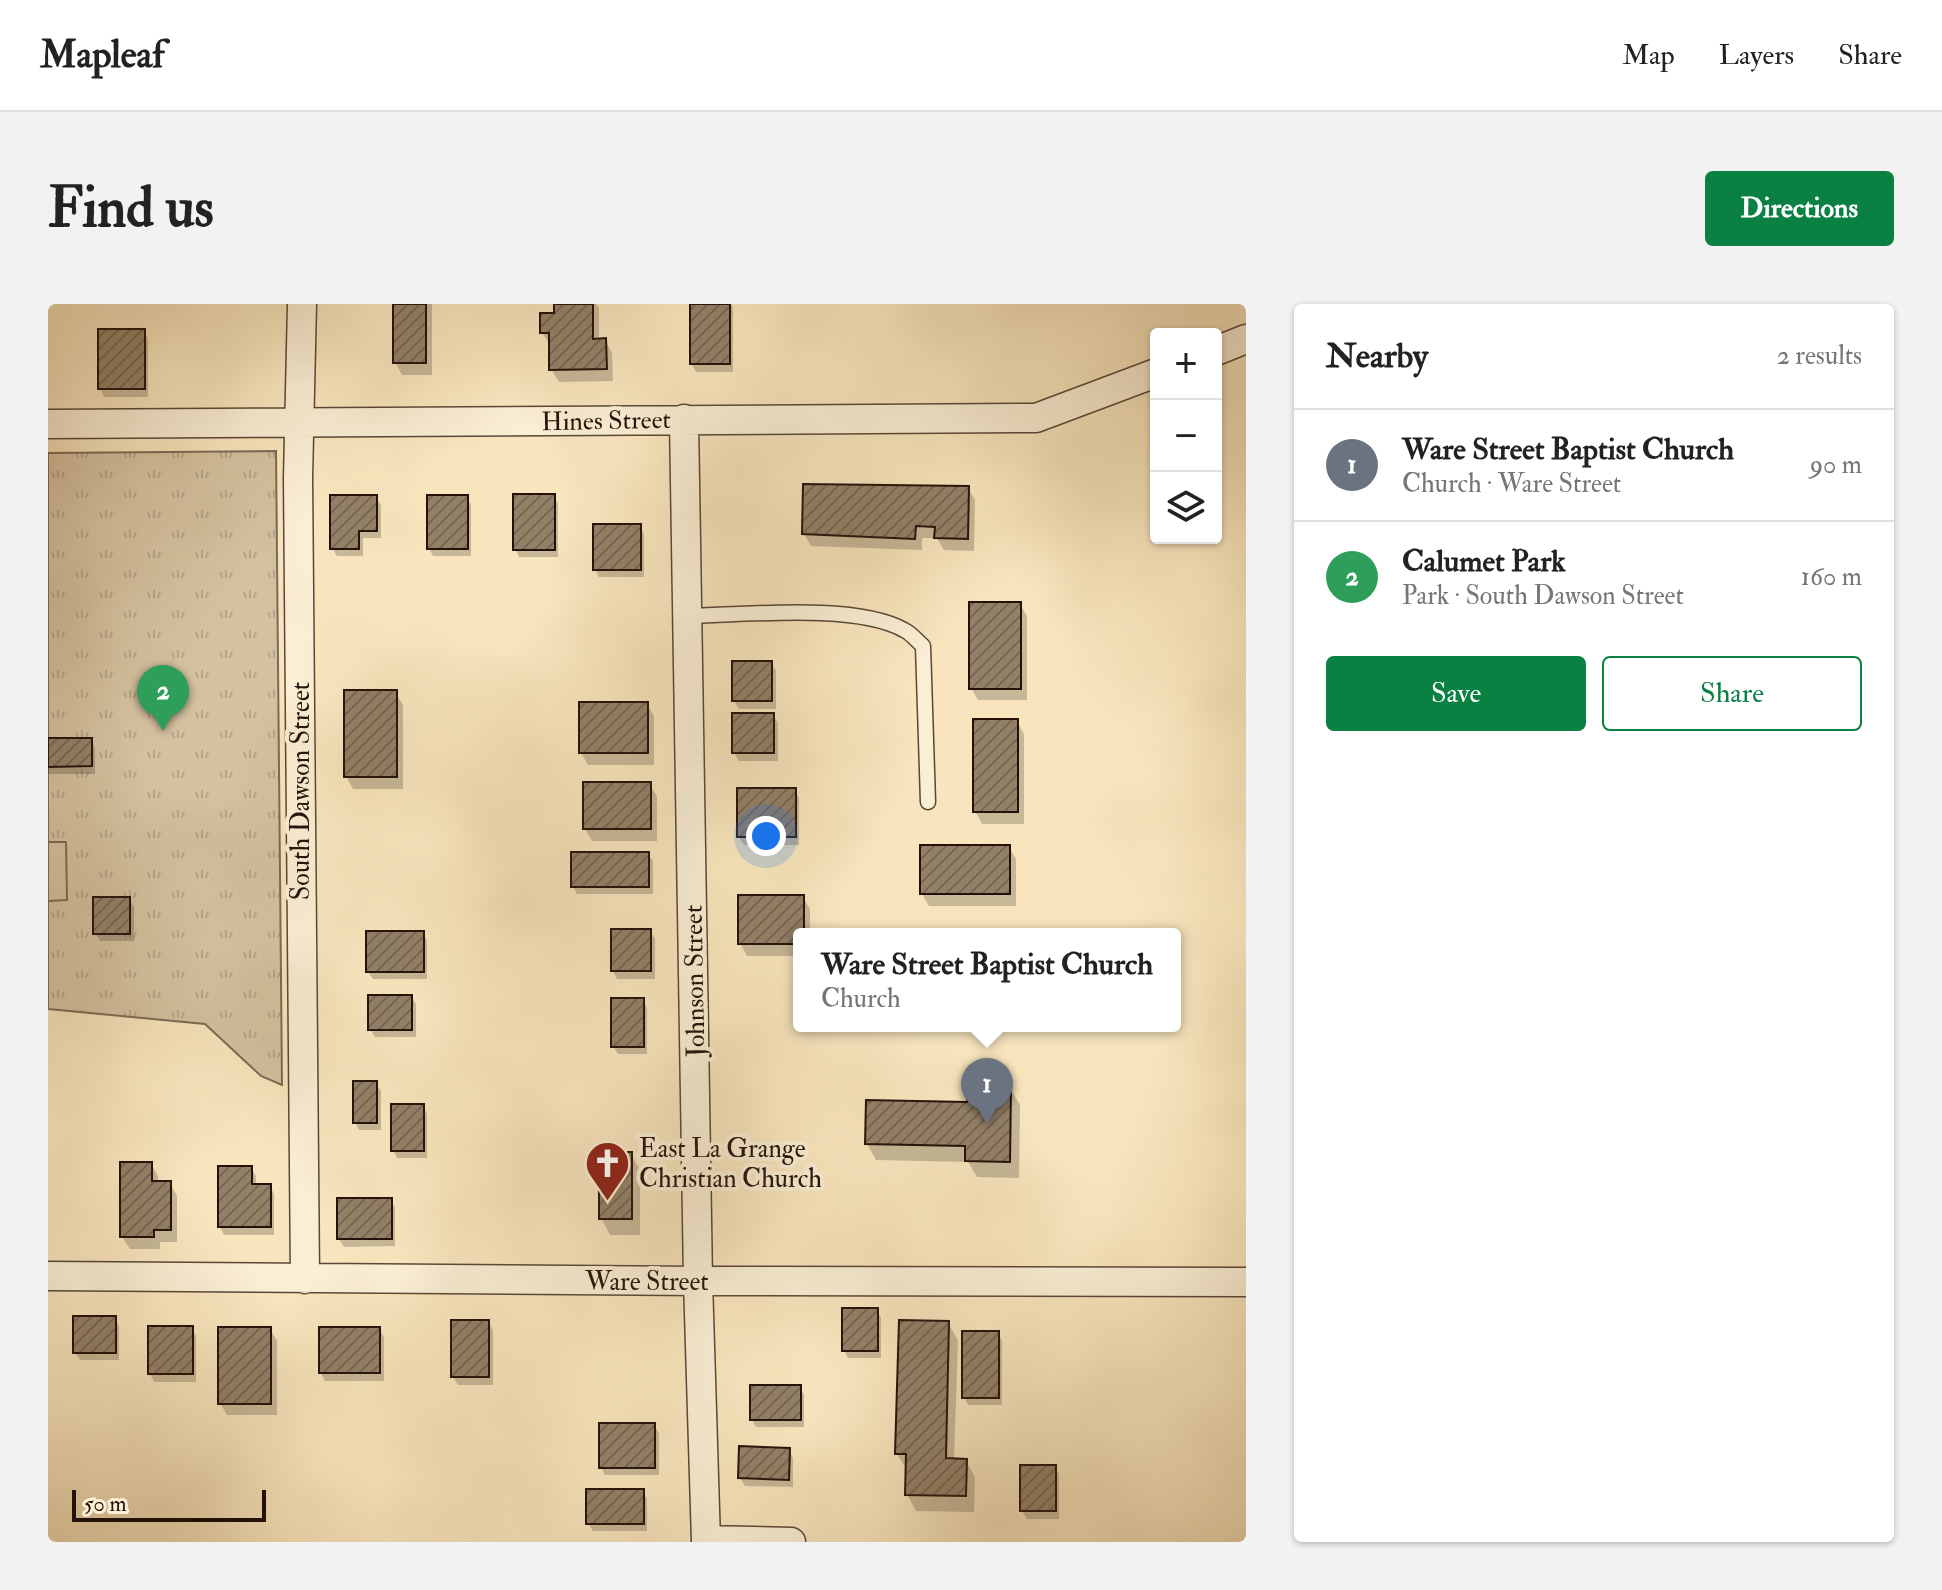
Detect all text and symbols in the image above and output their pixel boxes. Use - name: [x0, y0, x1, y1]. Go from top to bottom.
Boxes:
- text: Mapleaf: [40, 31, 165, 79]
- text: Map: [1622, 38, 1675, 73]
- text: Layers: [1719, 38, 1794, 73]
- text: Share: [1838, 38, 1902, 73]
- button: Directions: [1705, 171, 1894, 246]
- text: Find us: [48, 173, 214, 244]
- map controls: [1150, 328, 1222, 544]
- button: +: [1150, 328, 1222, 400]
- text: Nearby: [1326, 335, 1428, 378]
- text: 2 results: [1777, 340, 1862, 372]
- button: −: [1150, 400, 1222, 472]
- street label: Hines Street: [541, 404, 671, 438]
- text: Ware Street Baptist Church: [1402, 431, 1734, 468]
- text: 1: [1347, 449, 1357, 481]
- text: 90 m: [1810, 449, 1862, 481]
- text: Church · Ware Street: [1402, 468, 1621, 500]
- button: layers: [1150, 472, 1222, 544]
- text: Calumet Park: [1402, 543, 1566, 580]
- text: 2: [1345, 561, 1359, 593]
- text: 160 m: [1801, 561, 1862, 593]
- text: Park · South Dawson Street: [1402, 580, 1684, 612]
- button: Save: [1326, 656, 1586, 731]
- button: Share: [1602, 656, 1862, 731]
- pin: 2: [137, 665, 189, 731]
- street label: South Dawson Street: [285, 682, 317, 900]
- your location: [746, 816, 786, 856]
- street label: Johnson Street: [678, 904, 712, 1058]
- popup: [793, 928, 1181, 1032]
- text: Ware Street Baptist Church: [821, 946, 1153, 983]
- text: Church: [821, 983, 901, 1015]
- pin: 1: [961, 1058, 1013, 1124]
- place label: East La Grange Christian Church: [639, 1133, 822, 1195]
- church icon: East La Grange Christian Church: [584, 1139, 632, 1202]
- street label: Ware Street: [584, 1266, 709, 1298]
- scale bar: [72, 1486, 266, 1522]
- text: 50 m: [84, 1490, 126, 1518]

